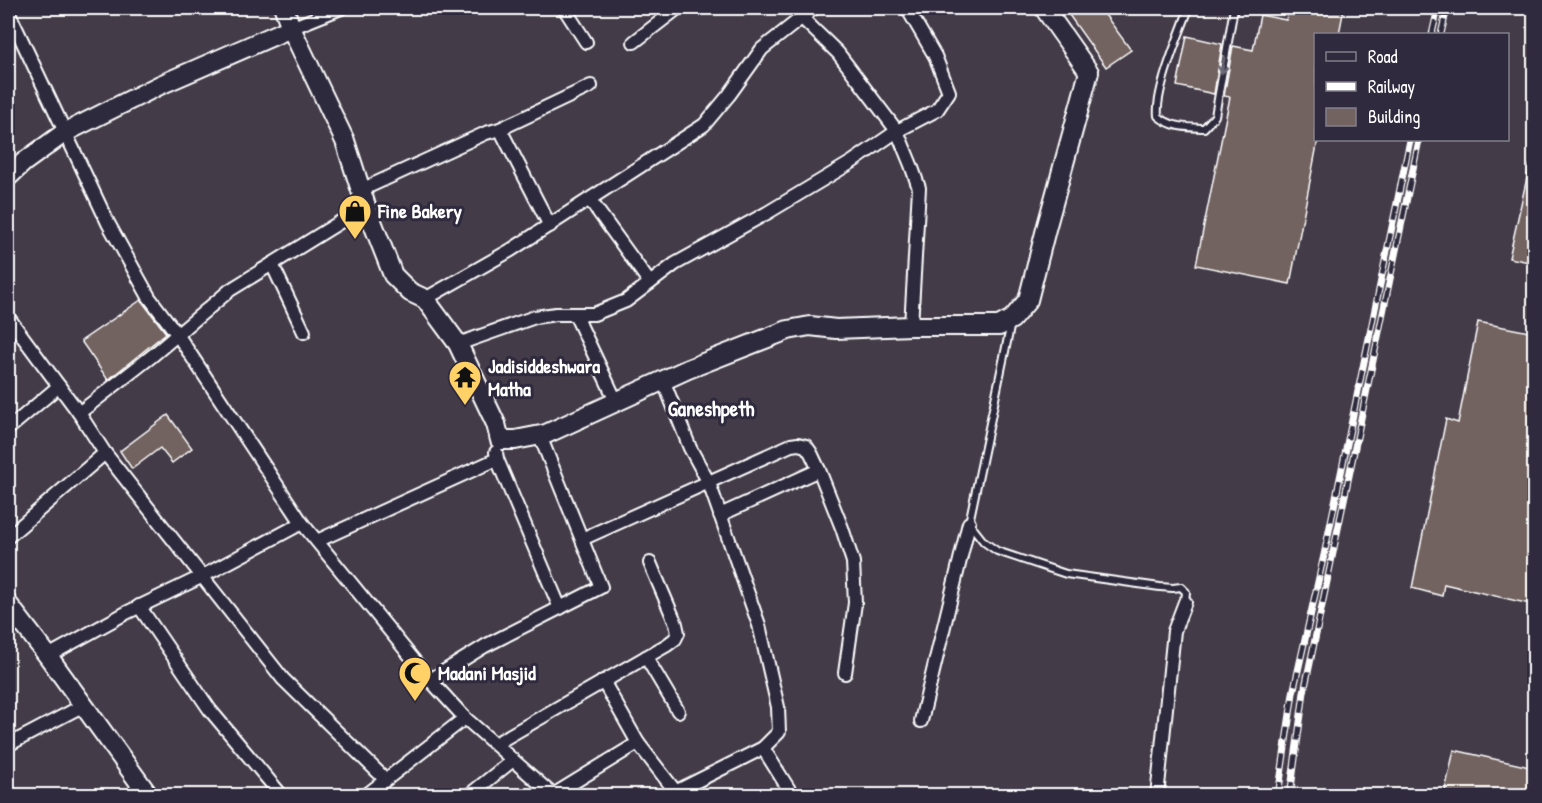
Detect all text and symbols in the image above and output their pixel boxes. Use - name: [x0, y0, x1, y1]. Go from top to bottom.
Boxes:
- legend: [1314, 33, 1509, 141]
- text: Road: [1368, 44, 1398, 69]
- one-way arrow: [1218, 55, 1229, 74]
- text: Railway: [1368, 74, 1415, 99]
- text: Building: [1368, 104, 1420, 129]
- shop icon: Fine Bakery: [337, 193, 373, 240]
- place label: Fine Bakery: [377, 197, 463, 225]
- place label: Jadisiddeshwara Matha: [488, 352, 600, 402]
- temple icon: Jadisiddeshwara Matha: [447, 359, 483, 406]
- district label: Ganeshpeth: [668, 394, 754, 424]
- mosque icon: Madani Masjid: [397, 655, 433, 702]
- place label: Madani Masjid: [438, 659, 536, 686]

